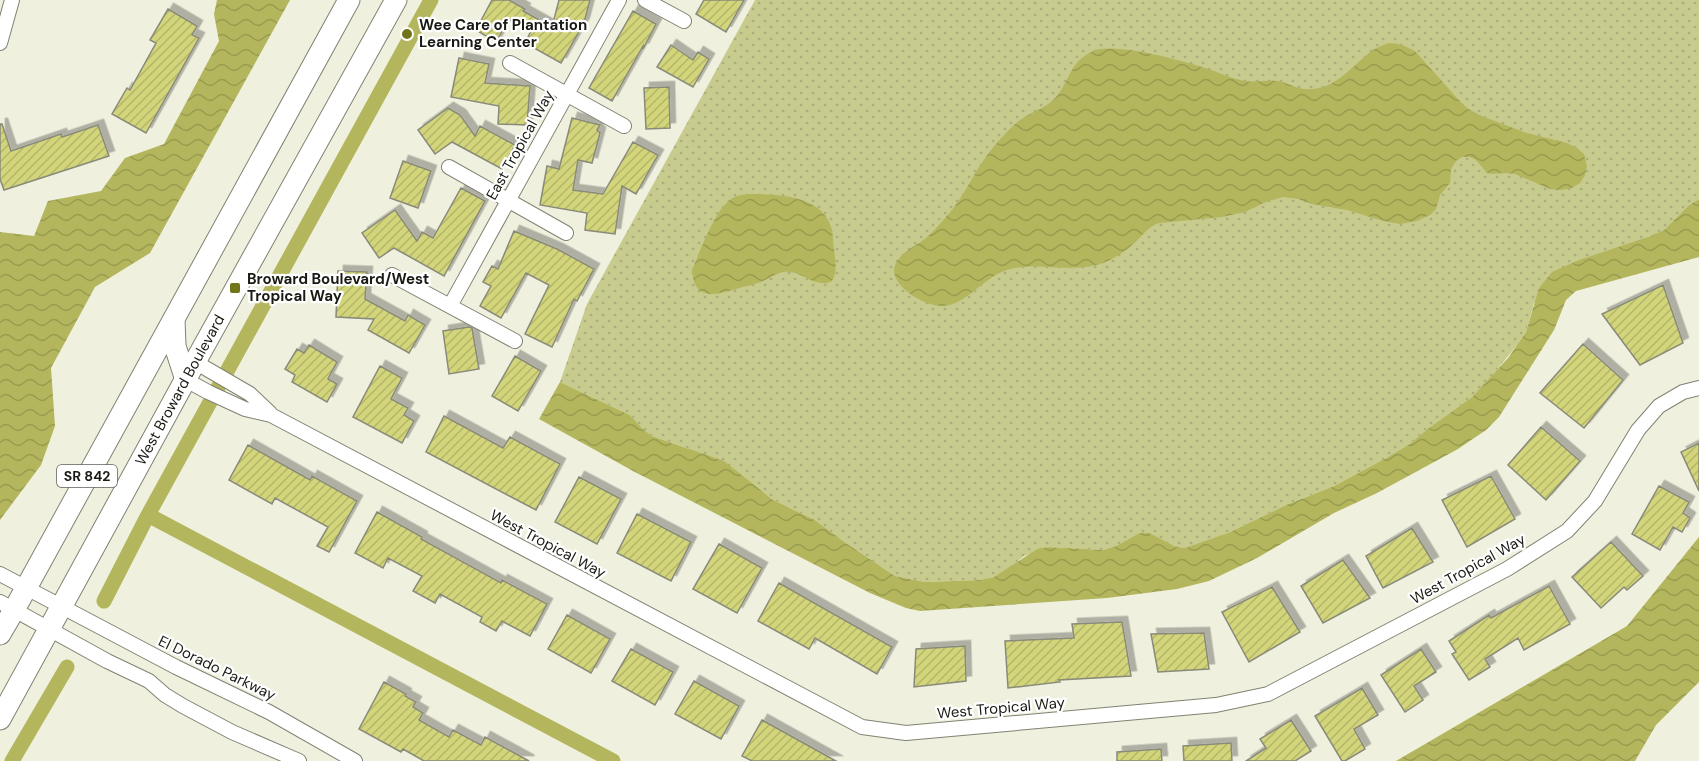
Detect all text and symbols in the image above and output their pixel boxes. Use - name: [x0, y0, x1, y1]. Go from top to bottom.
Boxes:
- place label: Wee Care of Plantation Learning Center: [419, 15, 587, 52]
- marker: Wee Care of Plantation Learning Center: [400, 27, 414, 41]
- street label: East Tropical Way: [482, 86, 559, 203]
- place label: Broward Boulevard/West Tropical Way: [247, 269, 429, 306]
- marker: Broward Boulevard/West Tropical Way: [228, 281, 242, 295]
- street label: West Broward Boulevard: [131, 311, 229, 469]
- road number: SR 842: [57, 465, 117, 487]
- street label: West Tropical Way: [487, 505, 610, 583]
- street label: West Tropical Way: [1407, 529, 1529, 609]
- street label: El Dorado Parkway: [155, 631, 280, 705]
- street label: West Tropical Way: [936, 692, 1066, 724]

